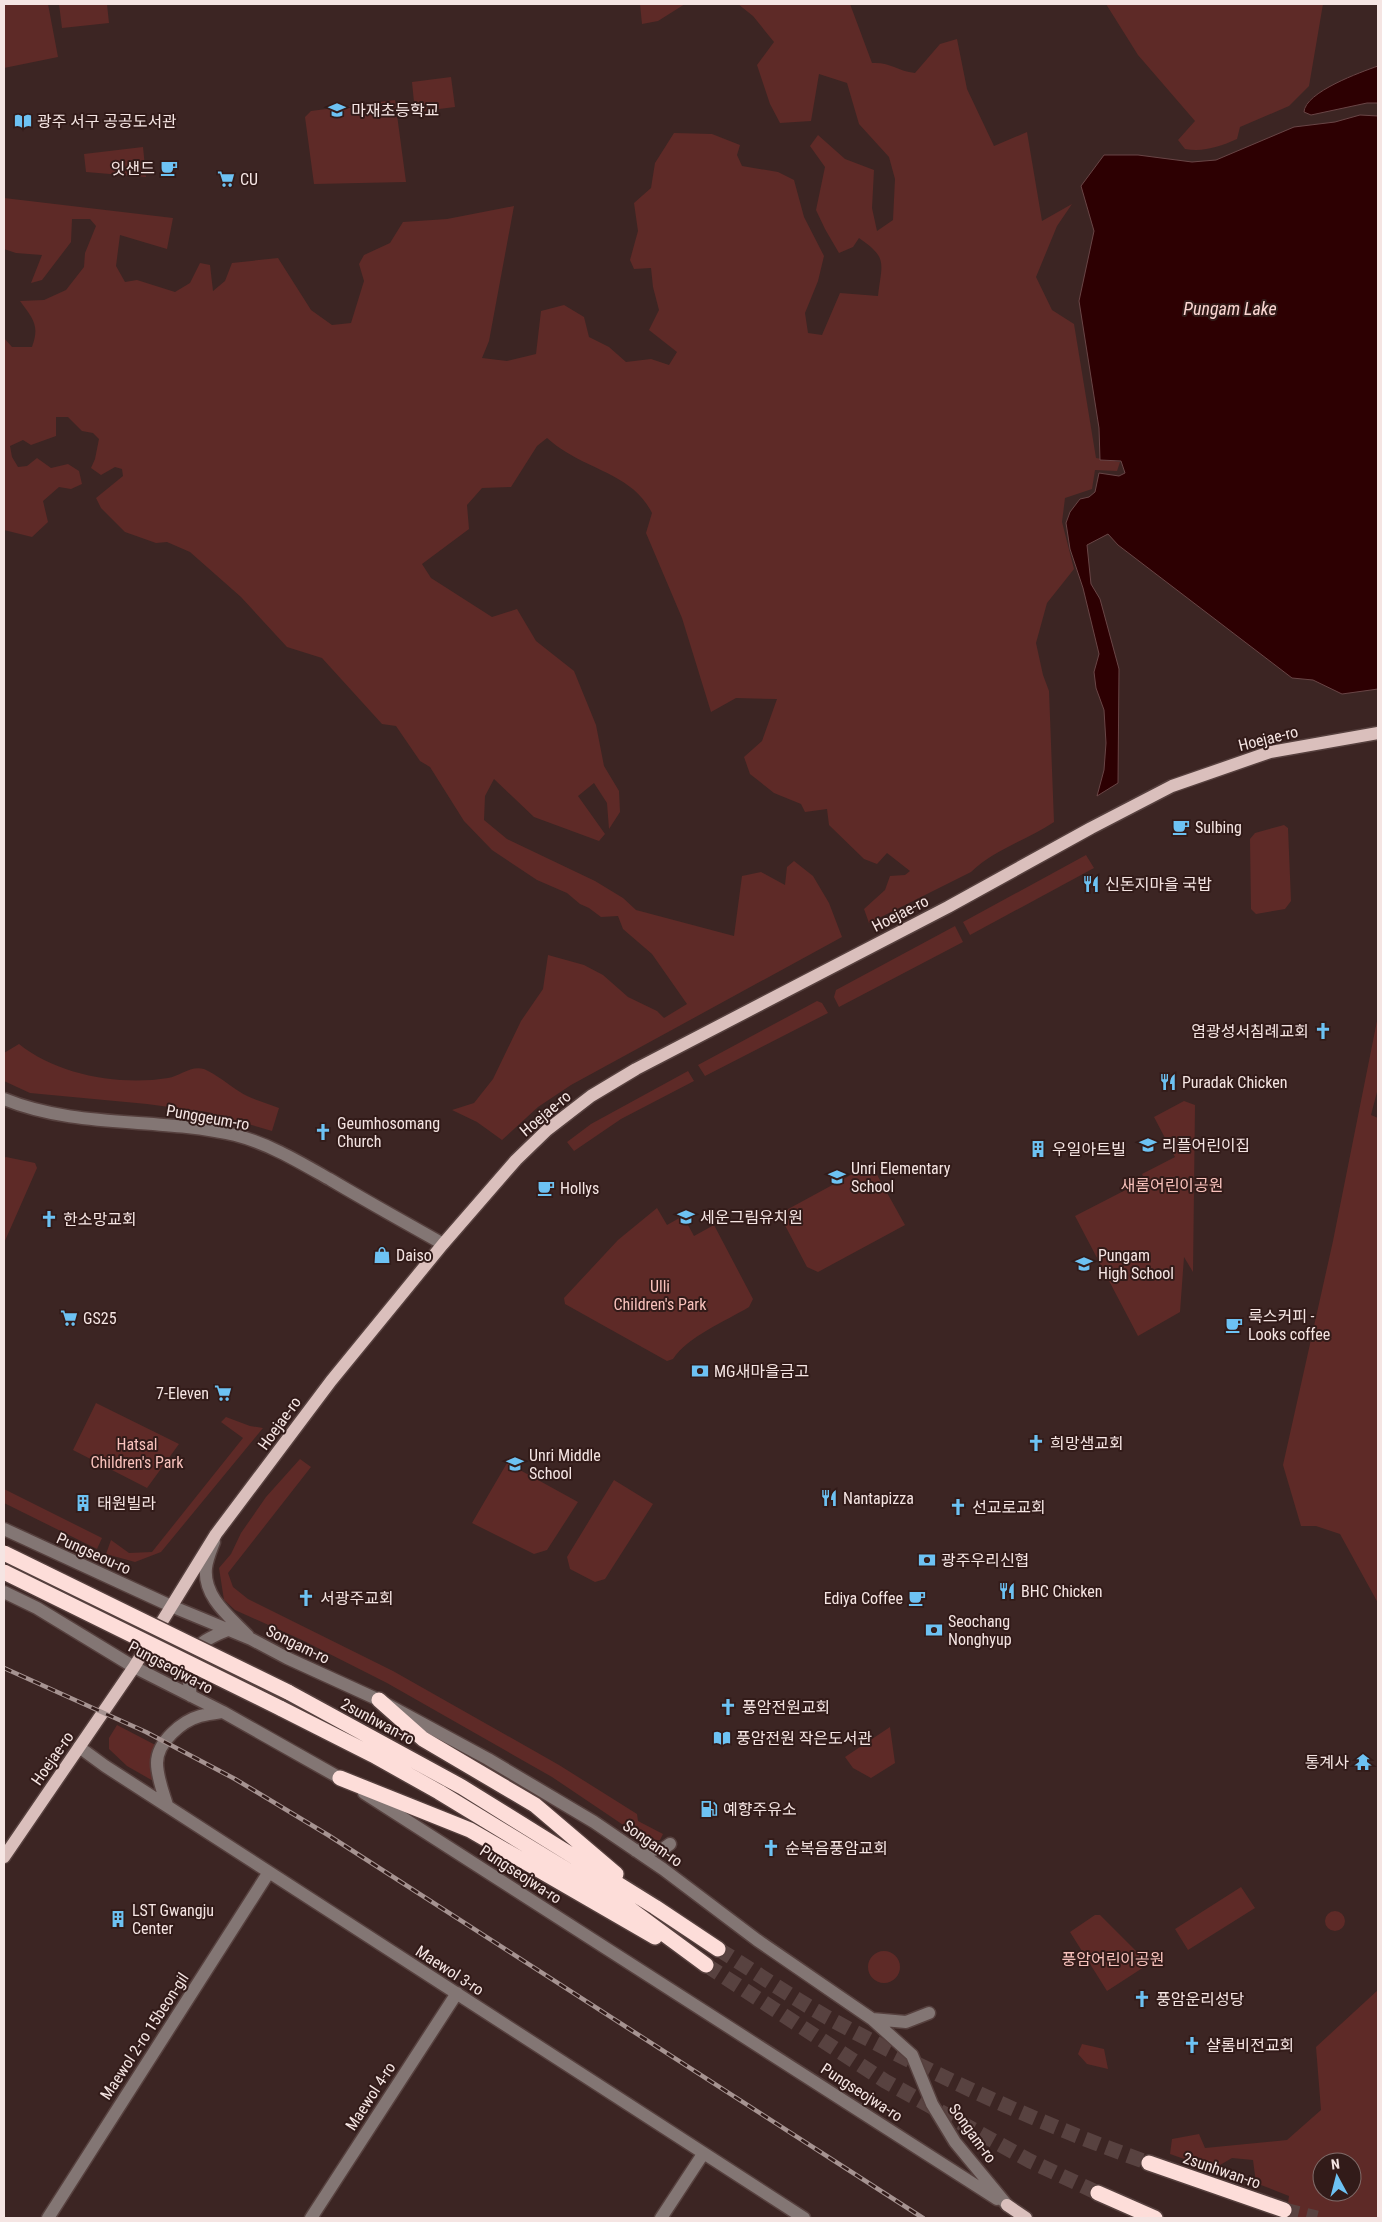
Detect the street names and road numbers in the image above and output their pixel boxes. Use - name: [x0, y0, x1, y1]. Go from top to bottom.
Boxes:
- street label: Hoejae-ro: [1236, 722, 1300, 755]
- street label: Hoejae-ro: [869, 891, 932, 936]
- street label: Hoejae-ro: [516, 1087, 575, 1140]
- street label: Punggeum-ro: [165, 1101, 251, 1134]
- street label: Hoejae-ro: [254, 1393, 305, 1454]
- street label: Pungseou-ro: [54, 1529, 134, 1578]
- street label: Songam-ro: [263, 1621, 333, 1668]
- street label: Pungseojwa-ro: [125, 1637, 216, 1698]
- street label: 2sunhwan-ro: [338, 1694, 418, 1749]
- street label: Hoejae-ro: [27, 1728, 78, 1789]
- street label: Songam-ro: [619, 1816, 686, 1871]
- street label: Pungseojwa-ro: [476, 1841, 565, 1908]
- street label: Maewol 3-ro: [412, 1941, 487, 2000]
- street label: Maewol 2-ro 15beon-gil: [96, 1969, 193, 2103]
- street label: Maewol 4-ro: [341, 2059, 400, 2134]
- street label: Pungseojwa-ro: [817, 2059, 906, 2126]
- street label: Songam-ro: [945, 2100, 1000, 2167]
- street label: 2sunhwan-ro: [1180, 2148, 1263, 2193]

